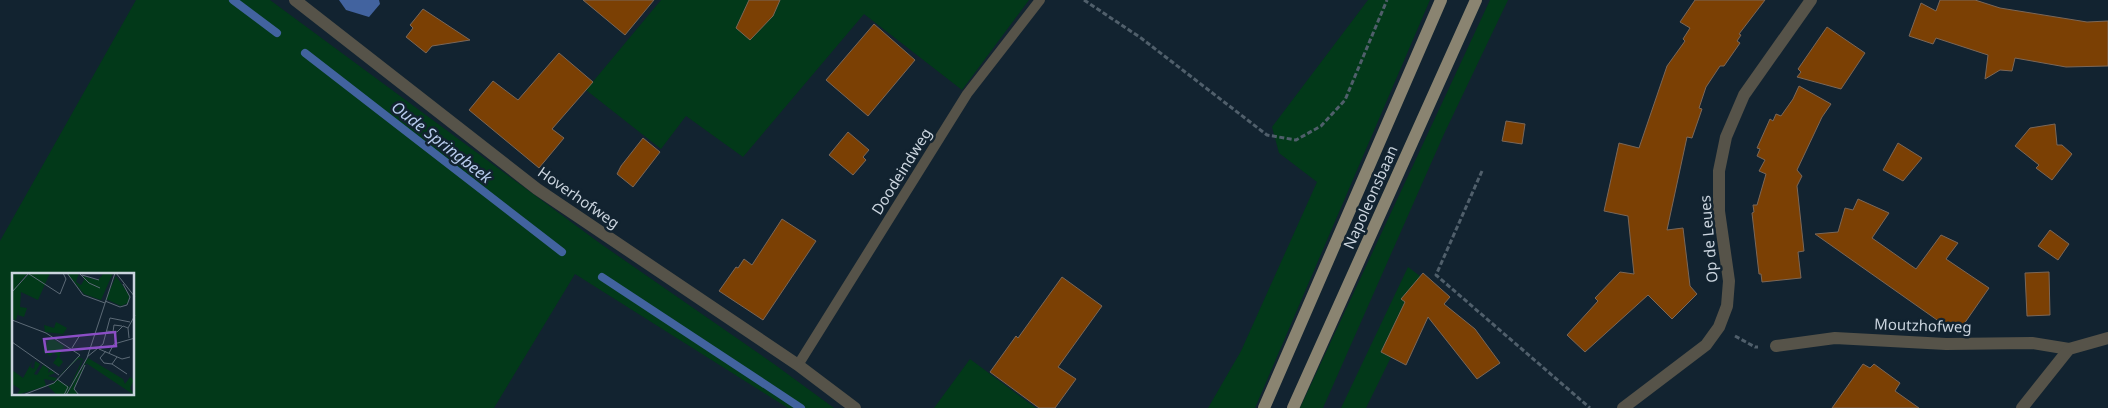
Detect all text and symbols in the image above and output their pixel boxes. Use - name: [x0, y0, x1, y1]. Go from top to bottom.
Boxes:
- water label: Oude Springbeek: [387, 96, 498, 189]
- street label: Doodeindweg: [866, 124, 936, 218]
- street label: Napoleonsbaan: [1338, 142, 1402, 252]
- street label: Hoverhofweg: [534, 162, 624, 232]
- street label: Op de Leues: [1694, 194, 1722, 284]
- inset map: [12, 273, 135, 396]
- street label: Moutzhofweg: [1874, 313, 1972, 337]

